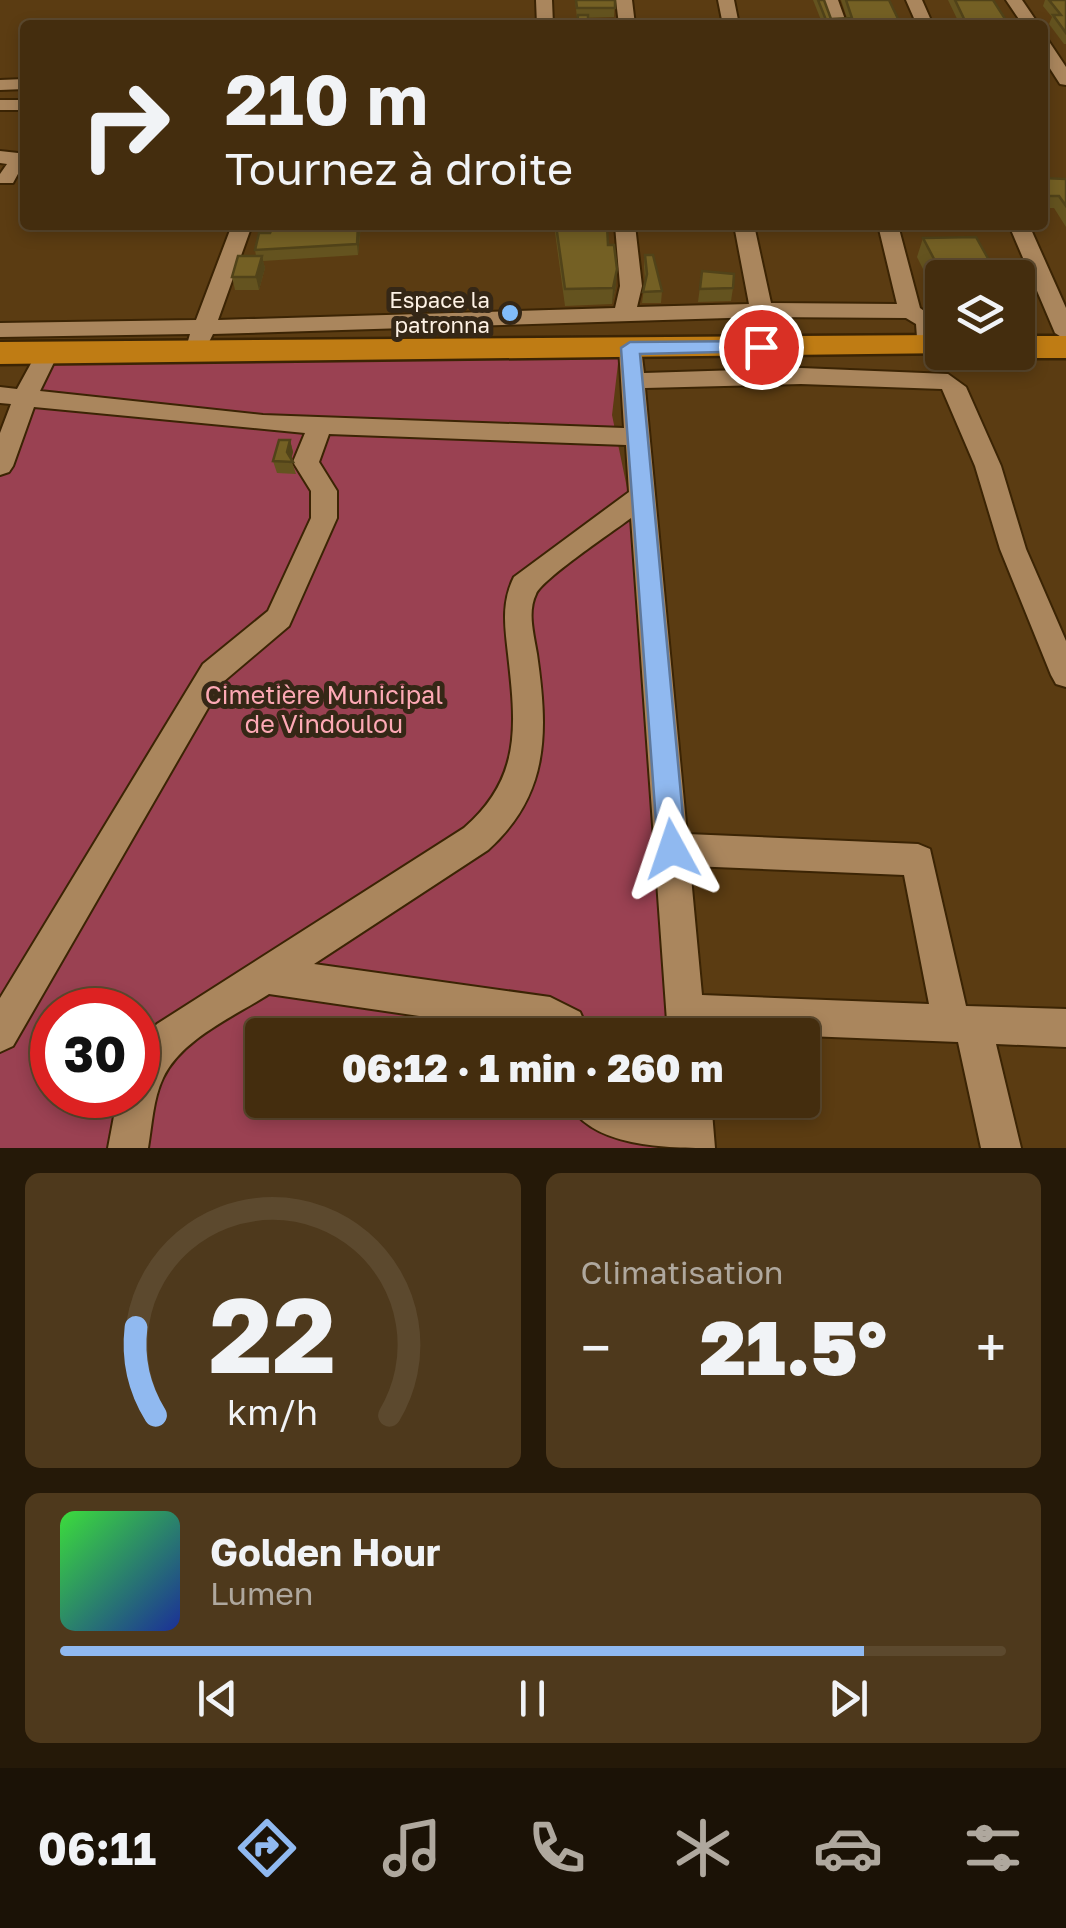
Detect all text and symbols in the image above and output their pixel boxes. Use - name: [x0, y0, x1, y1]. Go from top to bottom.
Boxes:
- text: 210 m: [225, 56, 428, 140]
- icon: right: [60, 60, 190, 190]
- text: Tournez à droite: [225, 141, 573, 195]
- map controls: [925, 260, 1035, 370]
- button: layers: [925, 260, 1035, 370]
- place label: Espace la patronna: [389, 286, 490, 338]
- marker: Espace la patronna: [499, 302, 521, 324]
- pin: [719, 305, 804, 390]
- icon: arrive: [734, 320, 789, 375]
- park label: Cimetière Municipal de Vindoulou: [205, 679, 443, 739]
- position arrow: [620, 797, 724, 901]
- speed limit sign: 30: [30, 988, 160, 1118]
- text: 06:12 · 1 min · 260 m: [342, 1045, 723, 1090]
- text: Climatisation: [581, 1253, 784, 1291]
- text: 22: [209, 1271, 336, 1396]
- text: 21.5°: [700, 1301, 887, 1392]
- text: −: [581, 1314, 611, 1380]
- text: +: [976, 1314, 1006, 1380]
- text: km/h: [227, 1390, 318, 1433]
- text: Golden Hour: [210, 1529, 441, 1574]
- text: Lumen: [210, 1574, 314, 1612]
- icon: previous: [190, 1671, 245, 1726]
- icon: pause: [505, 1671, 560, 1726]
- icon: next: [821, 1671, 876, 1726]
- icon: directions: [232, 1813, 302, 1883]
- icon: music: [377, 1813, 447, 1883]
- icon: phone: [522, 1813, 592, 1883]
- icon: climate: [668, 1813, 738, 1883]
- icon: car: [813, 1813, 883, 1883]
- icon: filters: [958, 1813, 1028, 1883]
- text: 06:11: [38, 1821, 156, 1875]

